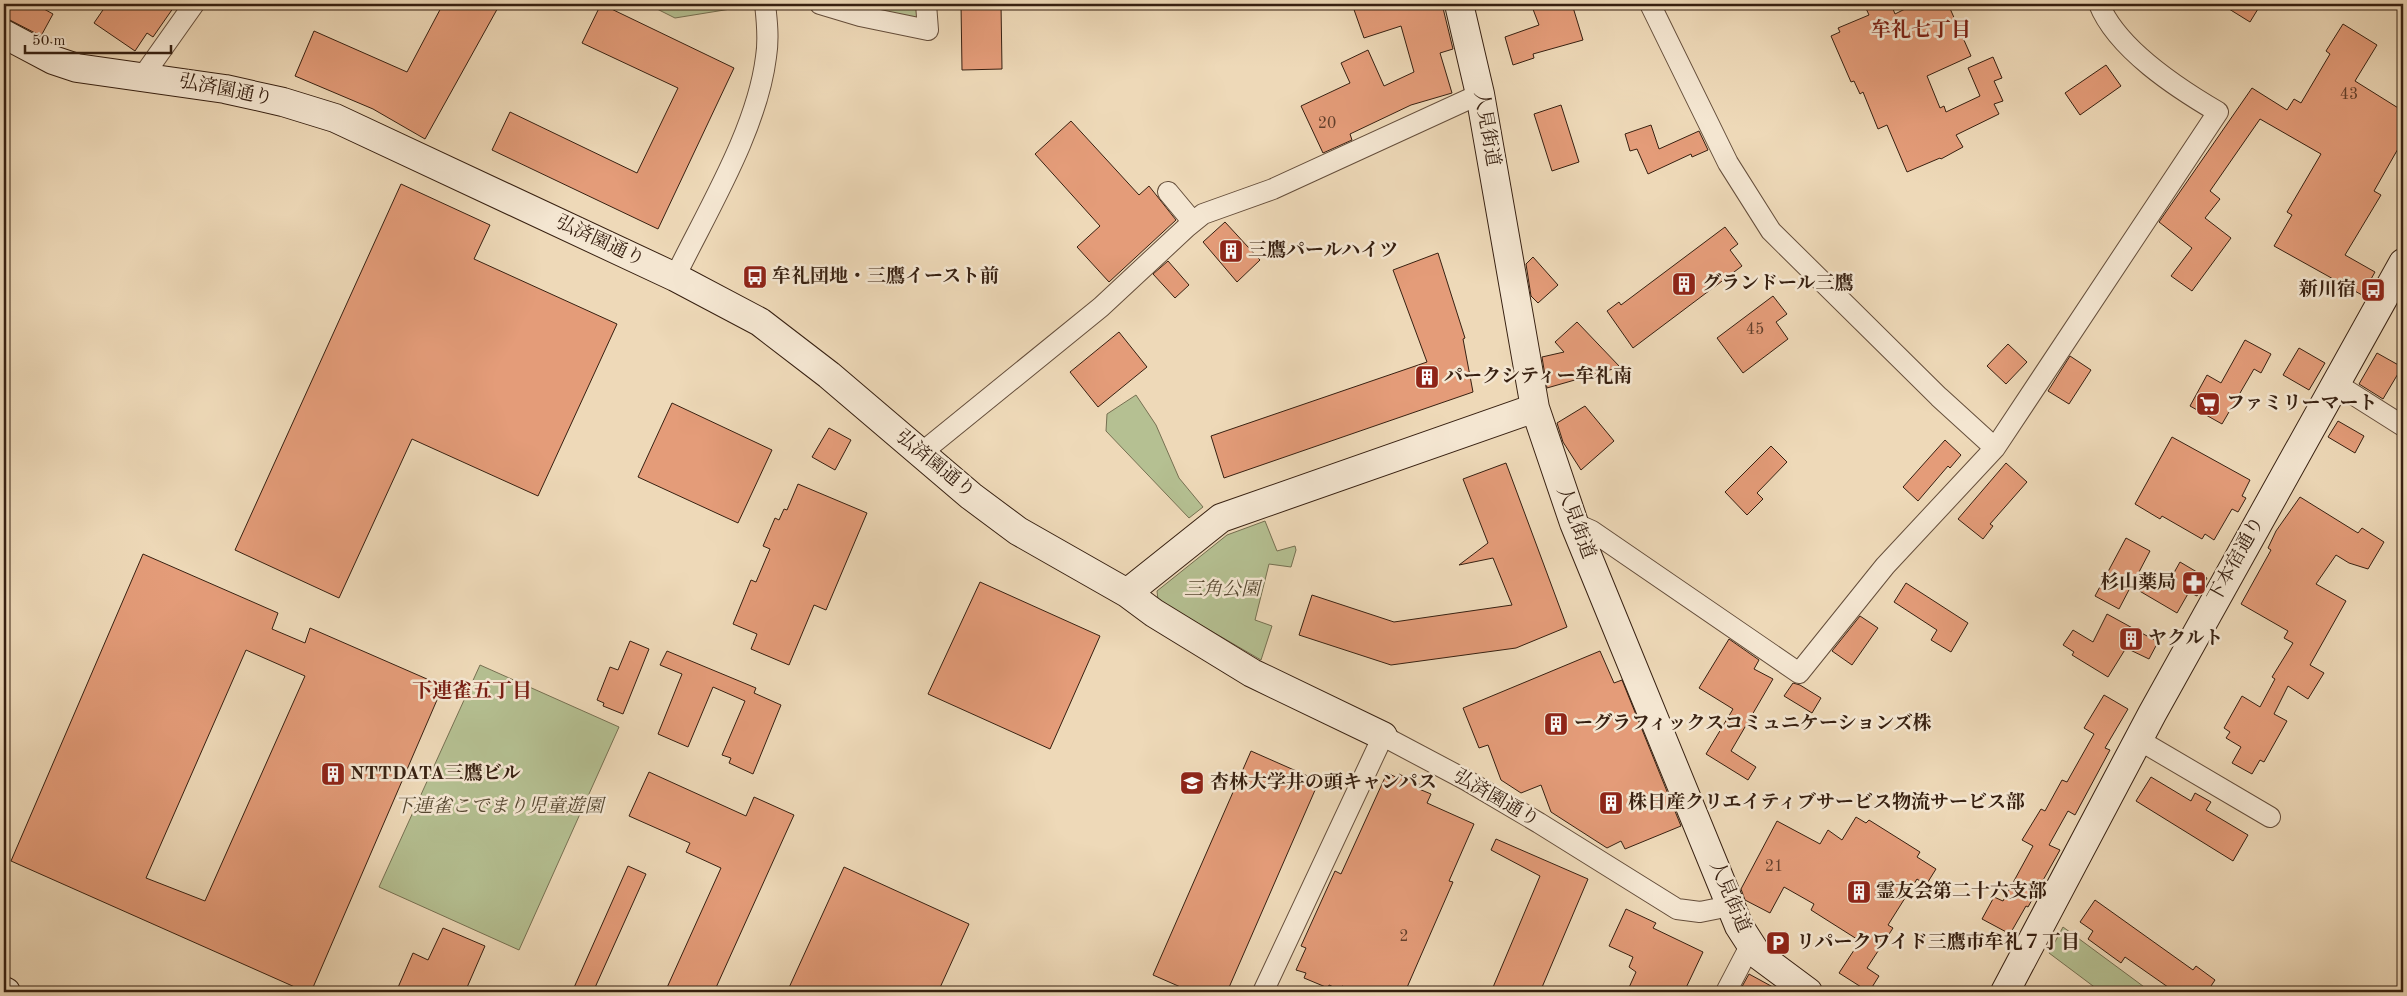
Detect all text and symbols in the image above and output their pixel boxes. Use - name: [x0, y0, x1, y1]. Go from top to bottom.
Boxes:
- district label: 牟礼七丁目: [1871, 19, 1971, 41]
- scale bar: [25, 22, 171, 54]
- text: 50 m: [32, 34, 66, 49]
- street label: 弘済園通り: [178, 71, 275, 109]
- house number: 43: [2340, 87, 2358, 103]
- street label: 人見街道: [1470, 90, 1504, 168]
- house number: 20: [1318, 116, 1336, 132]
- street label: 弘済園通り: [553, 211, 648, 271]
- building icon: 三鷹パールハイツ: [1218, 238, 1244, 264]
- place label: 三鷹パールハイツ: [1248, 239, 1398, 261]
- bus stop icon: 牟礼団地・三鷹イースト前: [742, 264, 768, 290]
- place label: 牟礼団地・三鷹イースト前: [772, 265, 999, 287]
- building icon: グランドール三鷹: [1671, 271, 1697, 297]
- place label: グランドール三鷹: [1702, 272, 1854, 294]
- bus stop icon: 新川宿: [2360, 277, 2386, 303]
- place label: 新川宿: [2299, 278, 2356, 300]
- house number: 45: [1746, 322, 1764, 338]
- building icon: パークシティー牟礼南: [1414, 364, 1440, 390]
- place label: パークシティー牟礼南: [1444, 365, 1632, 387]
- supermarket icon: ファミリーマート: [2195, 391, 2221, 417]
- place label: ファミリーマート: [2226, 393, 2378, 414]
- street label: 弘済園通り: [892, 426, 979, 502]
- street label: 人見街道: [1553, 483, 1599, 562]
- street label: 下本宿通り: [2203, 512, 2268, 606]
- pharmacy icon: 杉山薬局: [2181, 570, 2207, 596]
- place label: 杉山薬局: [2100, 571, 2176, 593]
- park label: 三角公園: [1184, 579, 1263, 600]
- building icon: ヤクルト: [2118, 626, 2144, 652]
- place label: ヤクルト: [2148, 628, 2223, 649]
- district label: 下連雀五丁目: [412, 679, 532, 702]
- building icon: ーグラフィックスコミュニケーションズ株: [1543, 711, 1569, 737]
- place label: ーグラフィックスコミュニケーションズ株: [1574, 712, 1932, 734]
- building icon: NTTDATA三鷹ビル: [320, 761, 346, 787]
- place label: NTTDATA三鷹ビル: [350, 762, 521, 784]
- street label: 弘済園通り: [1450, 765, 1543, 831]
- school or university icon: 杏林大学井の頭キャンパス: [1179, 770, 1205, 796]
- place label: 杏林大学井の頭キャンパス: [1210, 771, 1437, 793]
- building icon: 株日産クリエイティブサービス物流サービス部: [1598, 790, 1624, 816]
- place label: 株日産クリエイティブサービス物流サービス部: [1628, 791, 2025, 813]
- park label: 下連雀こでまり児童遊園: [394, 796, 606, 817]
- street label: 人見街道: [1705, 858, 1754, 936]
- house number: 21: [1765, 859, 1783, 875]
- building icon: 霊友会第二十六支部: [1846, 879, 1872, 905]
- place label: 霊友会第二十六支部: [1876, 880, 2047, 902]
- house number: 2: [1399, 929, 1409, 945]
- parking icon: リパークワイド三鷹市牟礼７丁目: [1765, 930, 1791, 956]
- place label: リパークワイド三鷹市牟礼７丁目: [1796, 931, 2080, 953]

